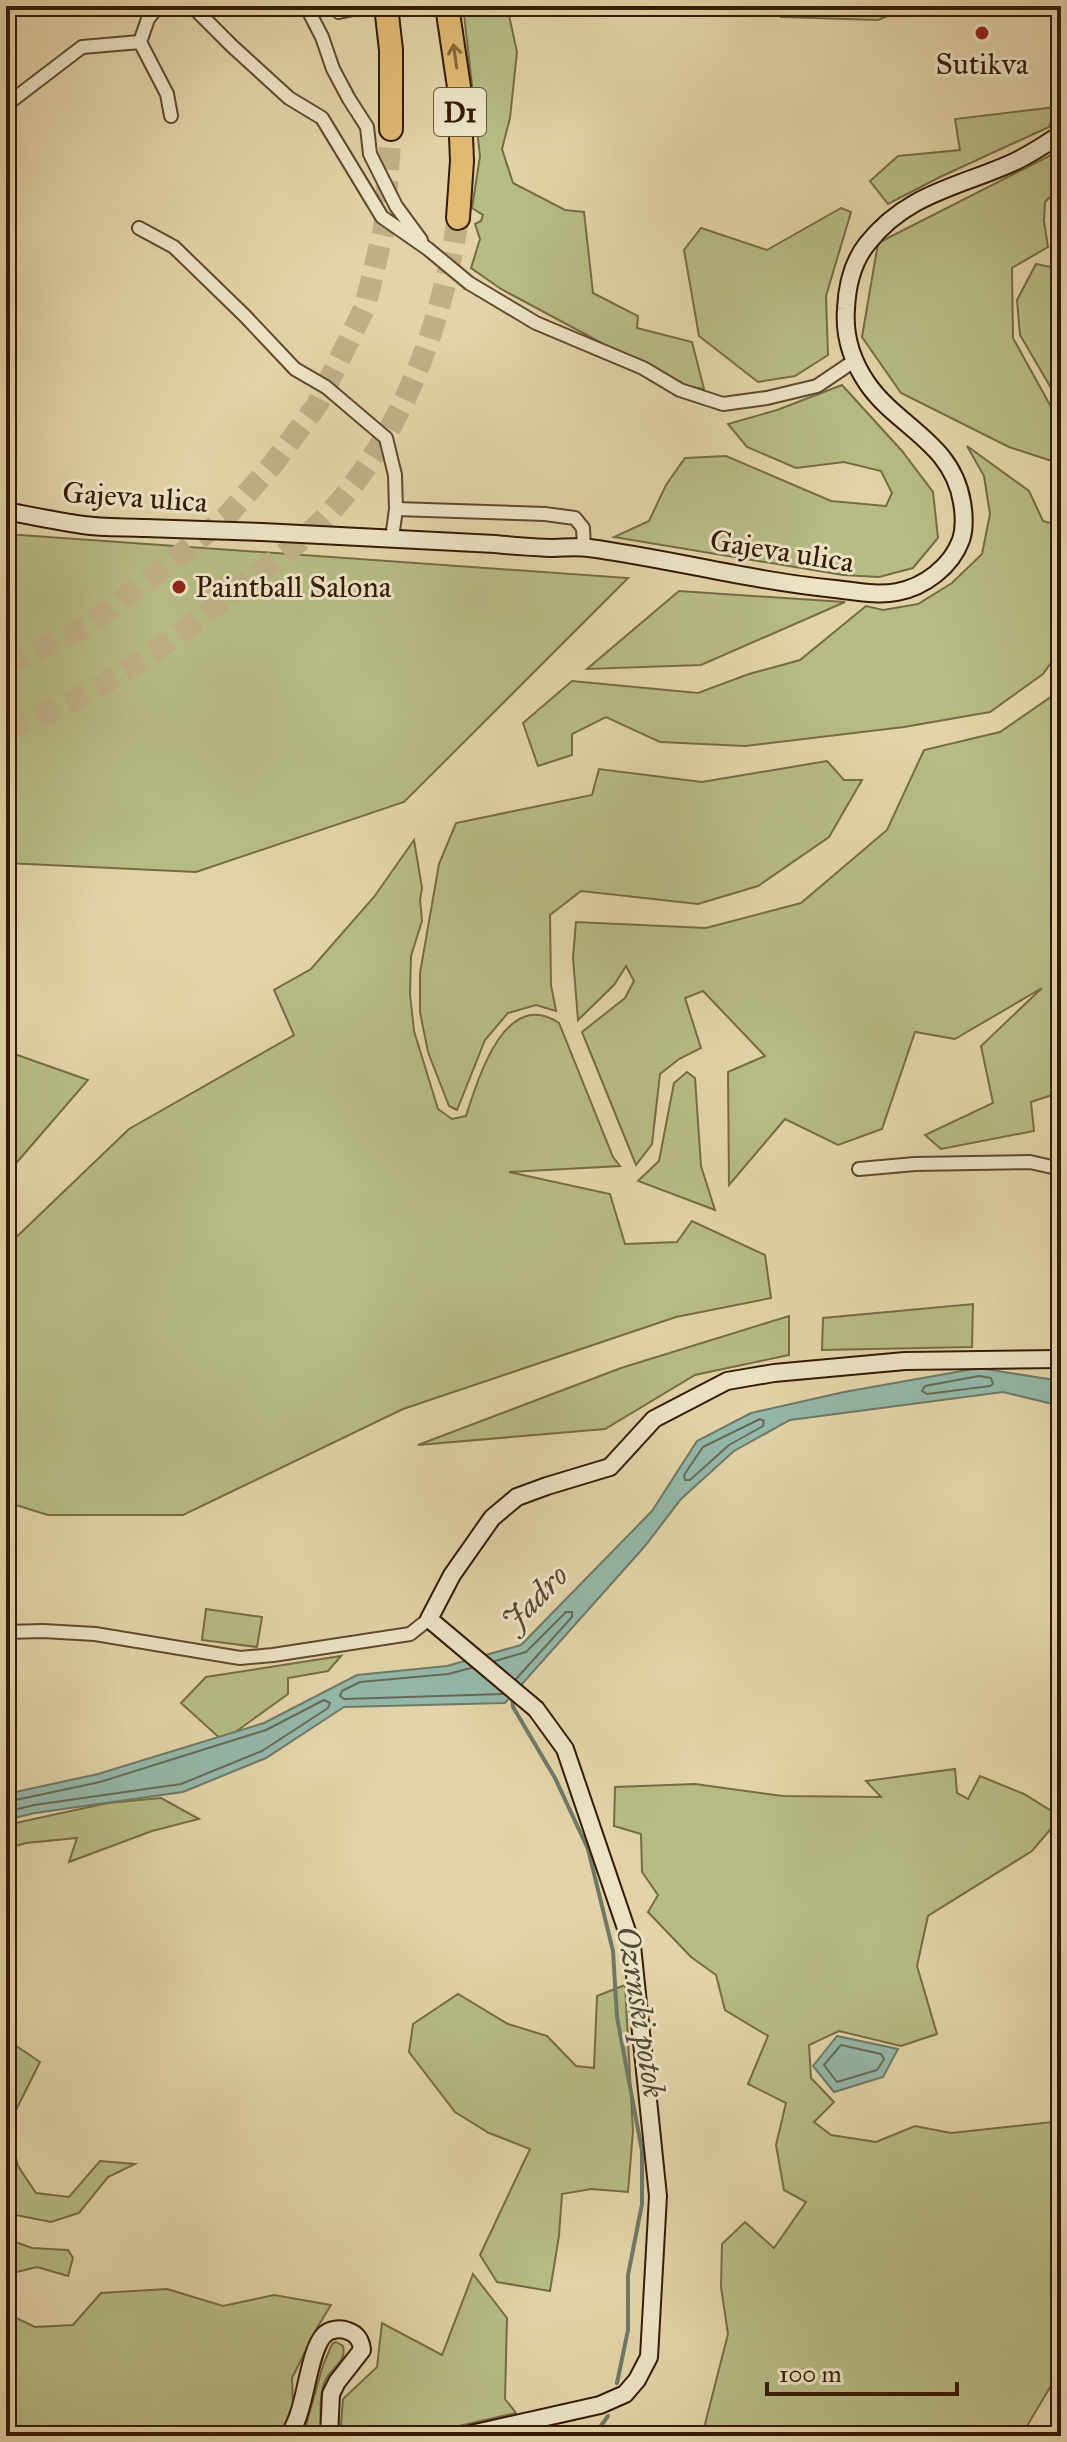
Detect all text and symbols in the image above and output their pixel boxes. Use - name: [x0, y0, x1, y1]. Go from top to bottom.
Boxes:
- marker: Sutikva: [973, 24, 991, 42]
- one-way arrow: [447, 44, 462, 70]
- place label: Sutikva: [935, 46, 1029, 82]
- road number: D1: [434, 88, 486, 136]
- street label: Gajeva ulica: [61, 474, 209, 520]
- street label: Gajeva ulica: [707, 522, 857, 580]
- place label: Paintball Salona: [195, 569, 392, 605]
- marker: Paintball Salona: [170, 578, 188, 596]
- water label: Jadro: [492, 1556, 577, 1641]
- water label: Ozrnski potok: [608, 1923, 674, 2101]
- scale bar: [767, 2346, 957, 2396]
- text: 100 m: [779, 2359, 842, 2389]

